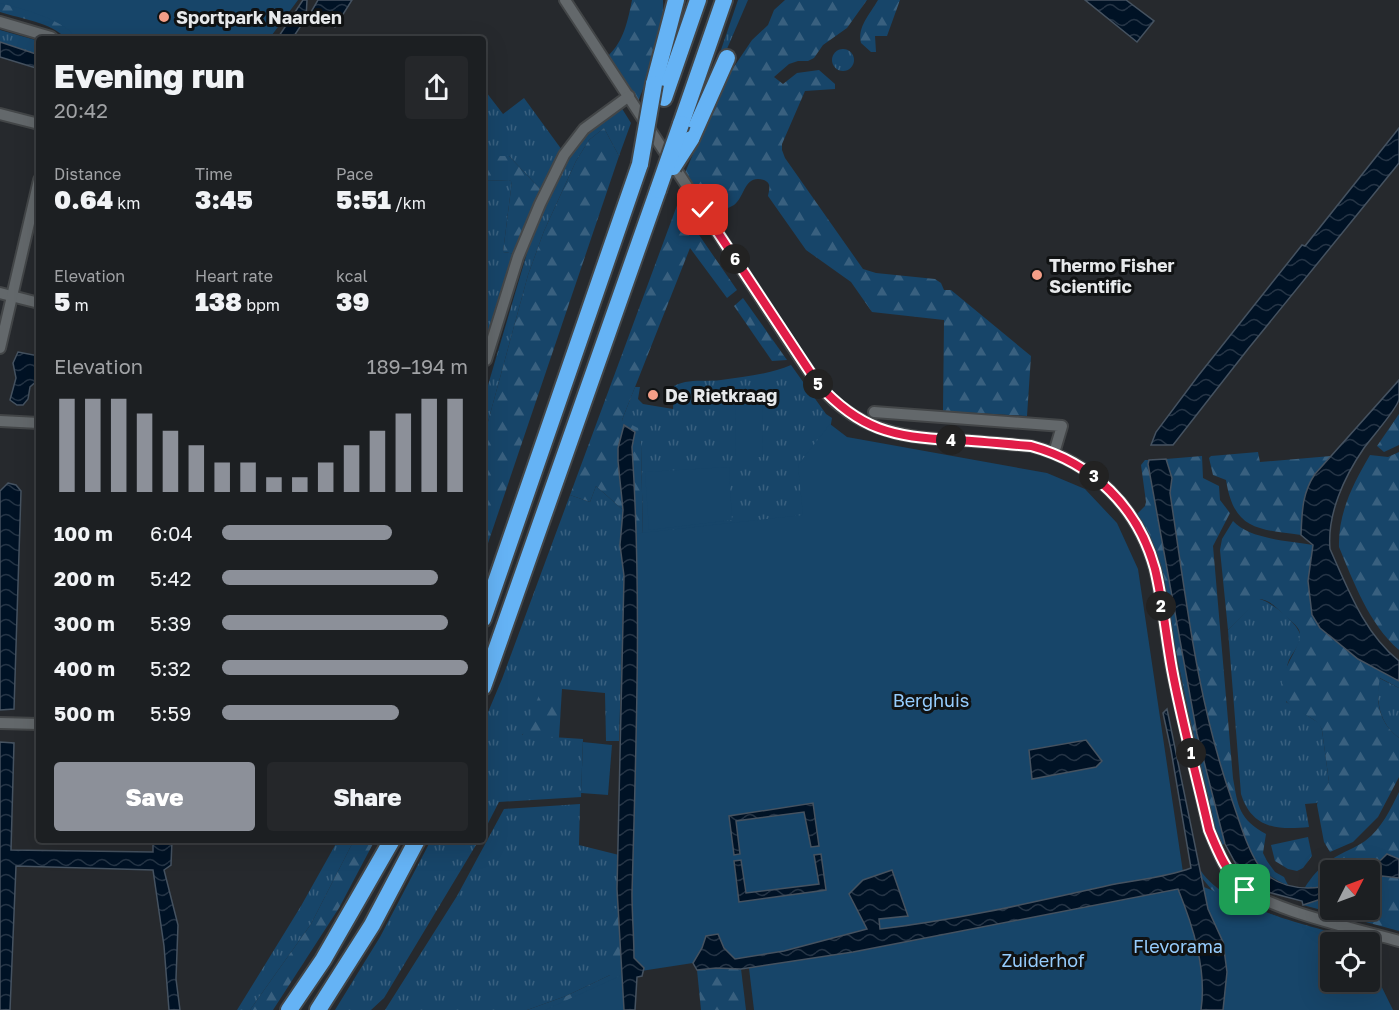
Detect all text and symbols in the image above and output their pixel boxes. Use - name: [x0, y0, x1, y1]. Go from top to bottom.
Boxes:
- place label: Sportpark Naarden: [176, 6, 342, 28]
- marker: Sportpark Naarden: [157, 10, 171, 24]
- text: Evening run: [54, 56, 245, 95]
- button: share: [405, 56, 468, 119]
- text: 20:42: [54, 98, 108, 122]
- text: Distance: [54, 164, 121, 184]
- text: Time: [195, 164, 233, 184]
- text: Pace: [336, 164, 373, 184]
- text: 0.64: [54, 184, 113, 215]
- text: 3:45: [195, 184, 253, 215]
- text: 5:51: [336, 184, 391, 215]
- pin: [677, 184, 728, 235]
- text: km: [113, 193, 140, 213]
- text: /km: [391, 193, 426, 213]
- icon: check: [686, 193, 719, 226]
- pin: 6: [720, 244, 750, 274]
- text: 6: [730, 249, 740, 269]
- place label: Thermo Fisher Scientific: [1049, 254, 1175, 297]
- text: Elevation: [54, 266, 125, 286]
- text: Heart rate: [195, 266, 273, 286]
- text: kcal: [336, 266, 368, 286]
- marker: Thermo Fisher Scientific: [1030, 268, 1044, 282]
- text: 5: [54, 286, 70, 317]
- text: 138: [195, 286, 242, 317]
- text: 39: [336, 286, 369, 317]
- text: m: [70, 295, 89, 315]
- text: bpm: [242, 295, 280, 315]
- text: Elevation: [54, 354, 143, 378]
- text: 189–194 m: [367, 354, 468, 378]
- pin: 5: [803, 369, 833, 399]
- text: 5: [813, 374, 823, 394]
- place label: De Rietkraag: [665, 384, 777, 406]
- marker: De Rietkraag: [646, 388, 660, 402]
- pin: 4: [936, 425, 966, 455]
- text: 4: [946, 430, 956, 450]
- pin: 3: [1079, 461, 1109, 491]
- text: 3: [1089, 466, 1099, 486]
- text: 100 m: [54, 521, 113, 545]
- text: 6:04: [150, 521, 193, 545]
- text: 200 m: [54, 566, 115, 590]
- text: 5:42: [150, 566, 191, 590]
- pin: 2: [1146, 591, 1176, 621]
- text: 2: [1156, 596, 1166, 616]
- text: 300 m: [54, 611, 115, 635]
- text: 5:39: [150, 611, 191, 635]
- text: 400 m: [54, 656, 115, 680]
- text: 5:32: [150, 656, 191, 680]
- park label: Berghuis: [893, 689, 969, 711]
- text: 500 m: [54, 701, 115, 725]
- text: 5:59: [150, 701, 191, 725]
- pin: 1: [1176, 738, 1206, 768]
- text: 1: [1187, 743, 1195, 763]
- button: Save: [54, 762, 255, 831]
- button: Share: [267, 762, 468, 831]
- north arrow: [1320, 860, 1380, 920]
- map controls: [1320, 860, 1380, 992]
- pin: [1219, 864, 1270, 915]
- icon: arrive: [1228, 873, 1261, 906]
- button: locate: [1320, 932, 1380, 992]
- park label: Flevorama: [1133, 935, 1223, 957]
- park label: Zuiderhof: [1002, 949, 1085, 971]

